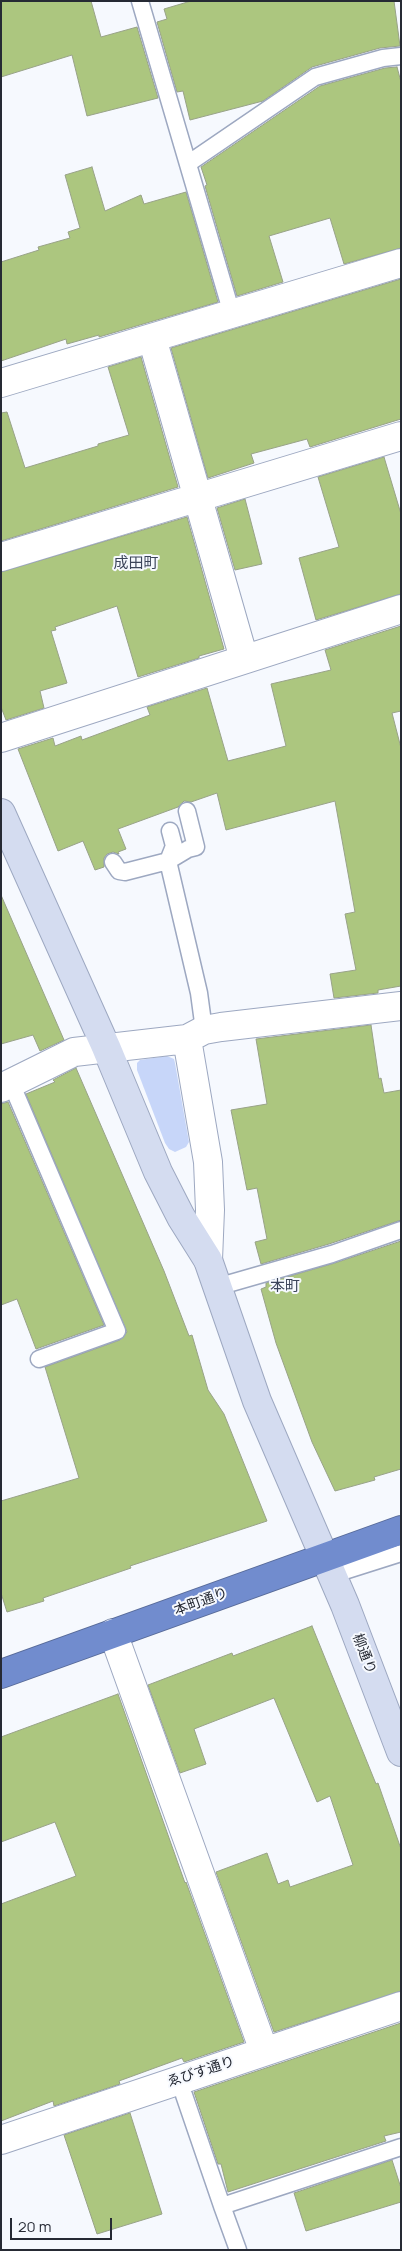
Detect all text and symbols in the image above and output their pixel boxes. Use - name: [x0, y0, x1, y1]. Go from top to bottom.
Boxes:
- district label: 成田町: [114, 555, 158, 573]
- district label: 本町: [270, 1278, 300, 1296]
- street label: 本町通り: [172, 1585, 230, 1619]
- street label: 柳通り: [349, 1631, 379, 1677]
- street label: ゑびす通り: [165, 2053, 237, 2091]
- scale bar: [12, 2208, 115, 2240]
- text: 20 m: [18, 2216, 51, 2237]

